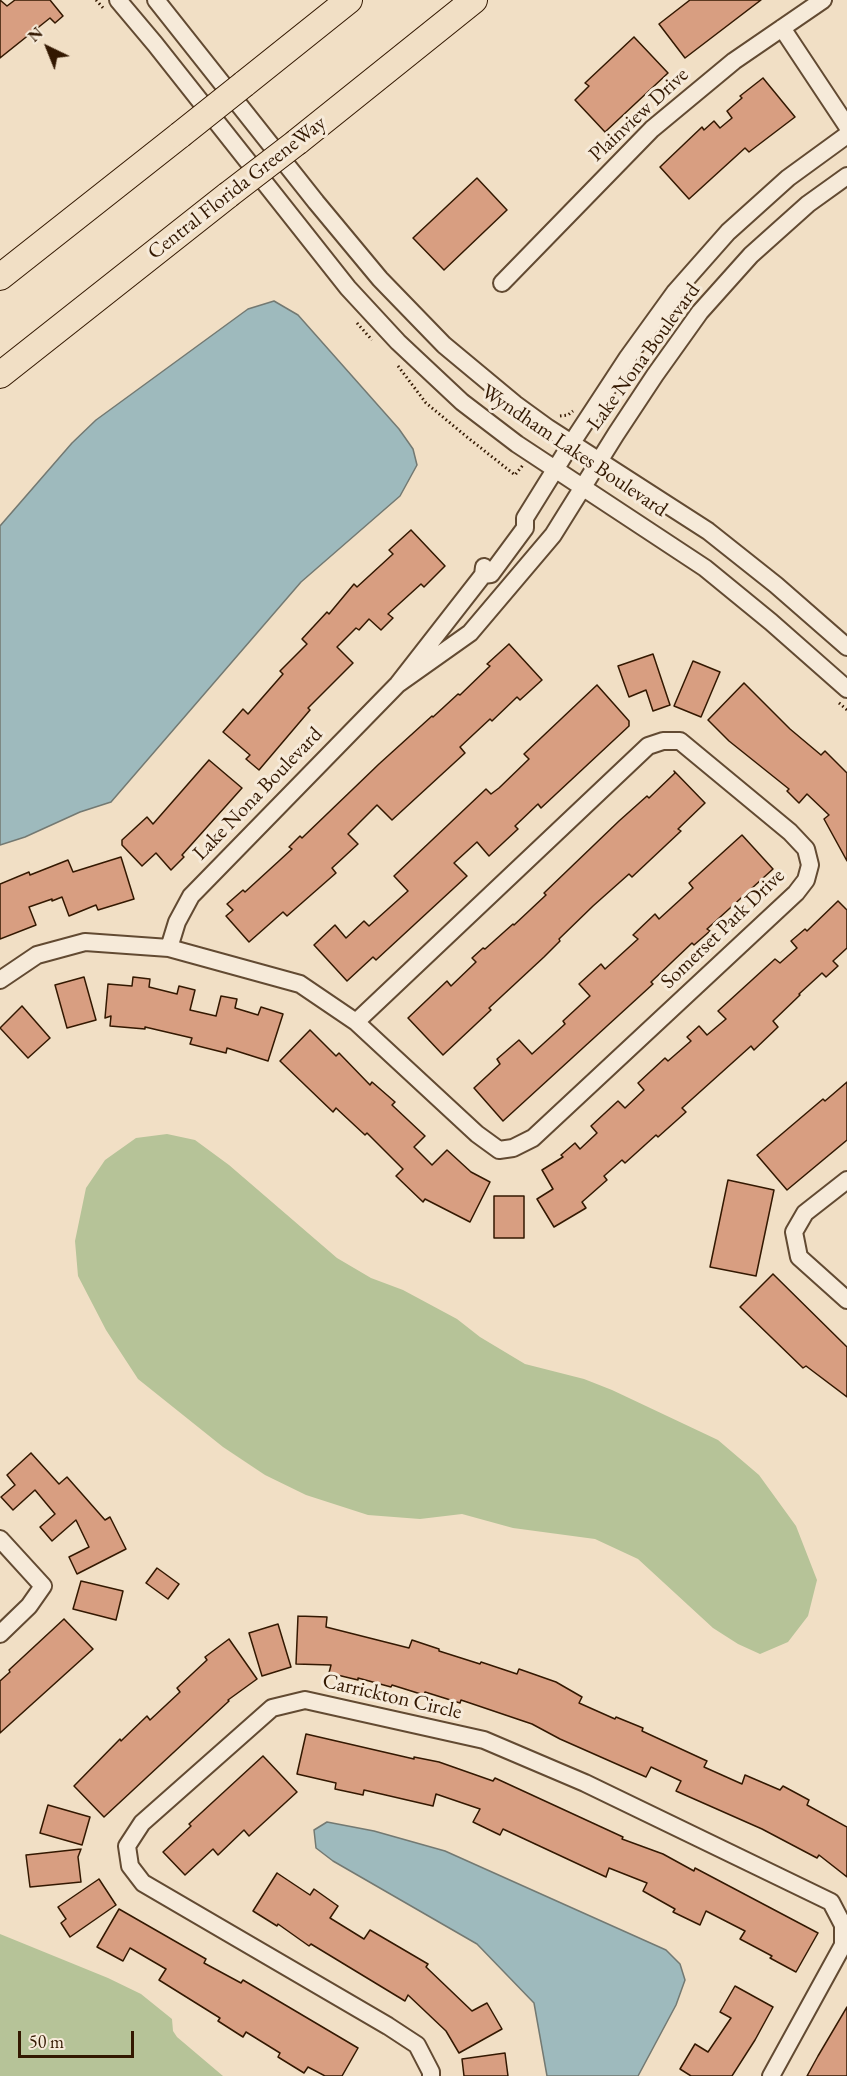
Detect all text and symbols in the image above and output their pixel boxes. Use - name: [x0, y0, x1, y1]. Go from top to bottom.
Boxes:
- north arrow: [18, 18, 78, 78]
- text: N: [23, 22, 47, 47]
- street label: Plainview Drive: [584, 63, 694, 167]
- street label: Central Florida GreeneWay: [143, 111, 331, 265]
- street label: Lake Nona Boulevard: [582, 279, 706, 435]
- street label: Wyndham Lakes Boulevard: [476, 379, 672, 523]
- street label: Lake Nona Boulevard: [188, 722, 328, 866]
- street label: Somerset Park Drive: [656, 864, 790, 994]
- street label: Carrickton Circle: [320, 1669, 464, 1725]
- scale bar: [21, 2019, 136, 2057]
- text: 50 m: [29, 2030, 64, 2053]

